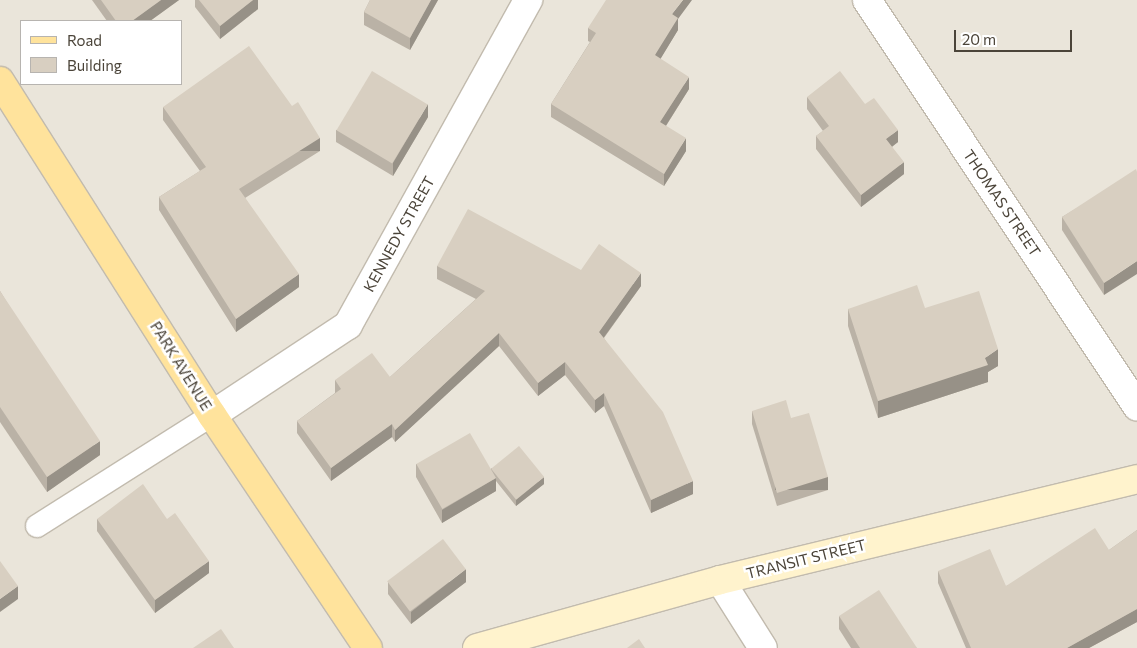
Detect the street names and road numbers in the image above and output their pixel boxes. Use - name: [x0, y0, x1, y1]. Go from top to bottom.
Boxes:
- street label: THOMAS STREET: [960, 146, 1044, 260]
- street label: KENNEDY STREET: [360, 173, 438, 295]
- street label: PARK AVENUE: [146, 318, 216, 414]
- street label: TRANSIT STREET: [744, 535, 868, 583]

